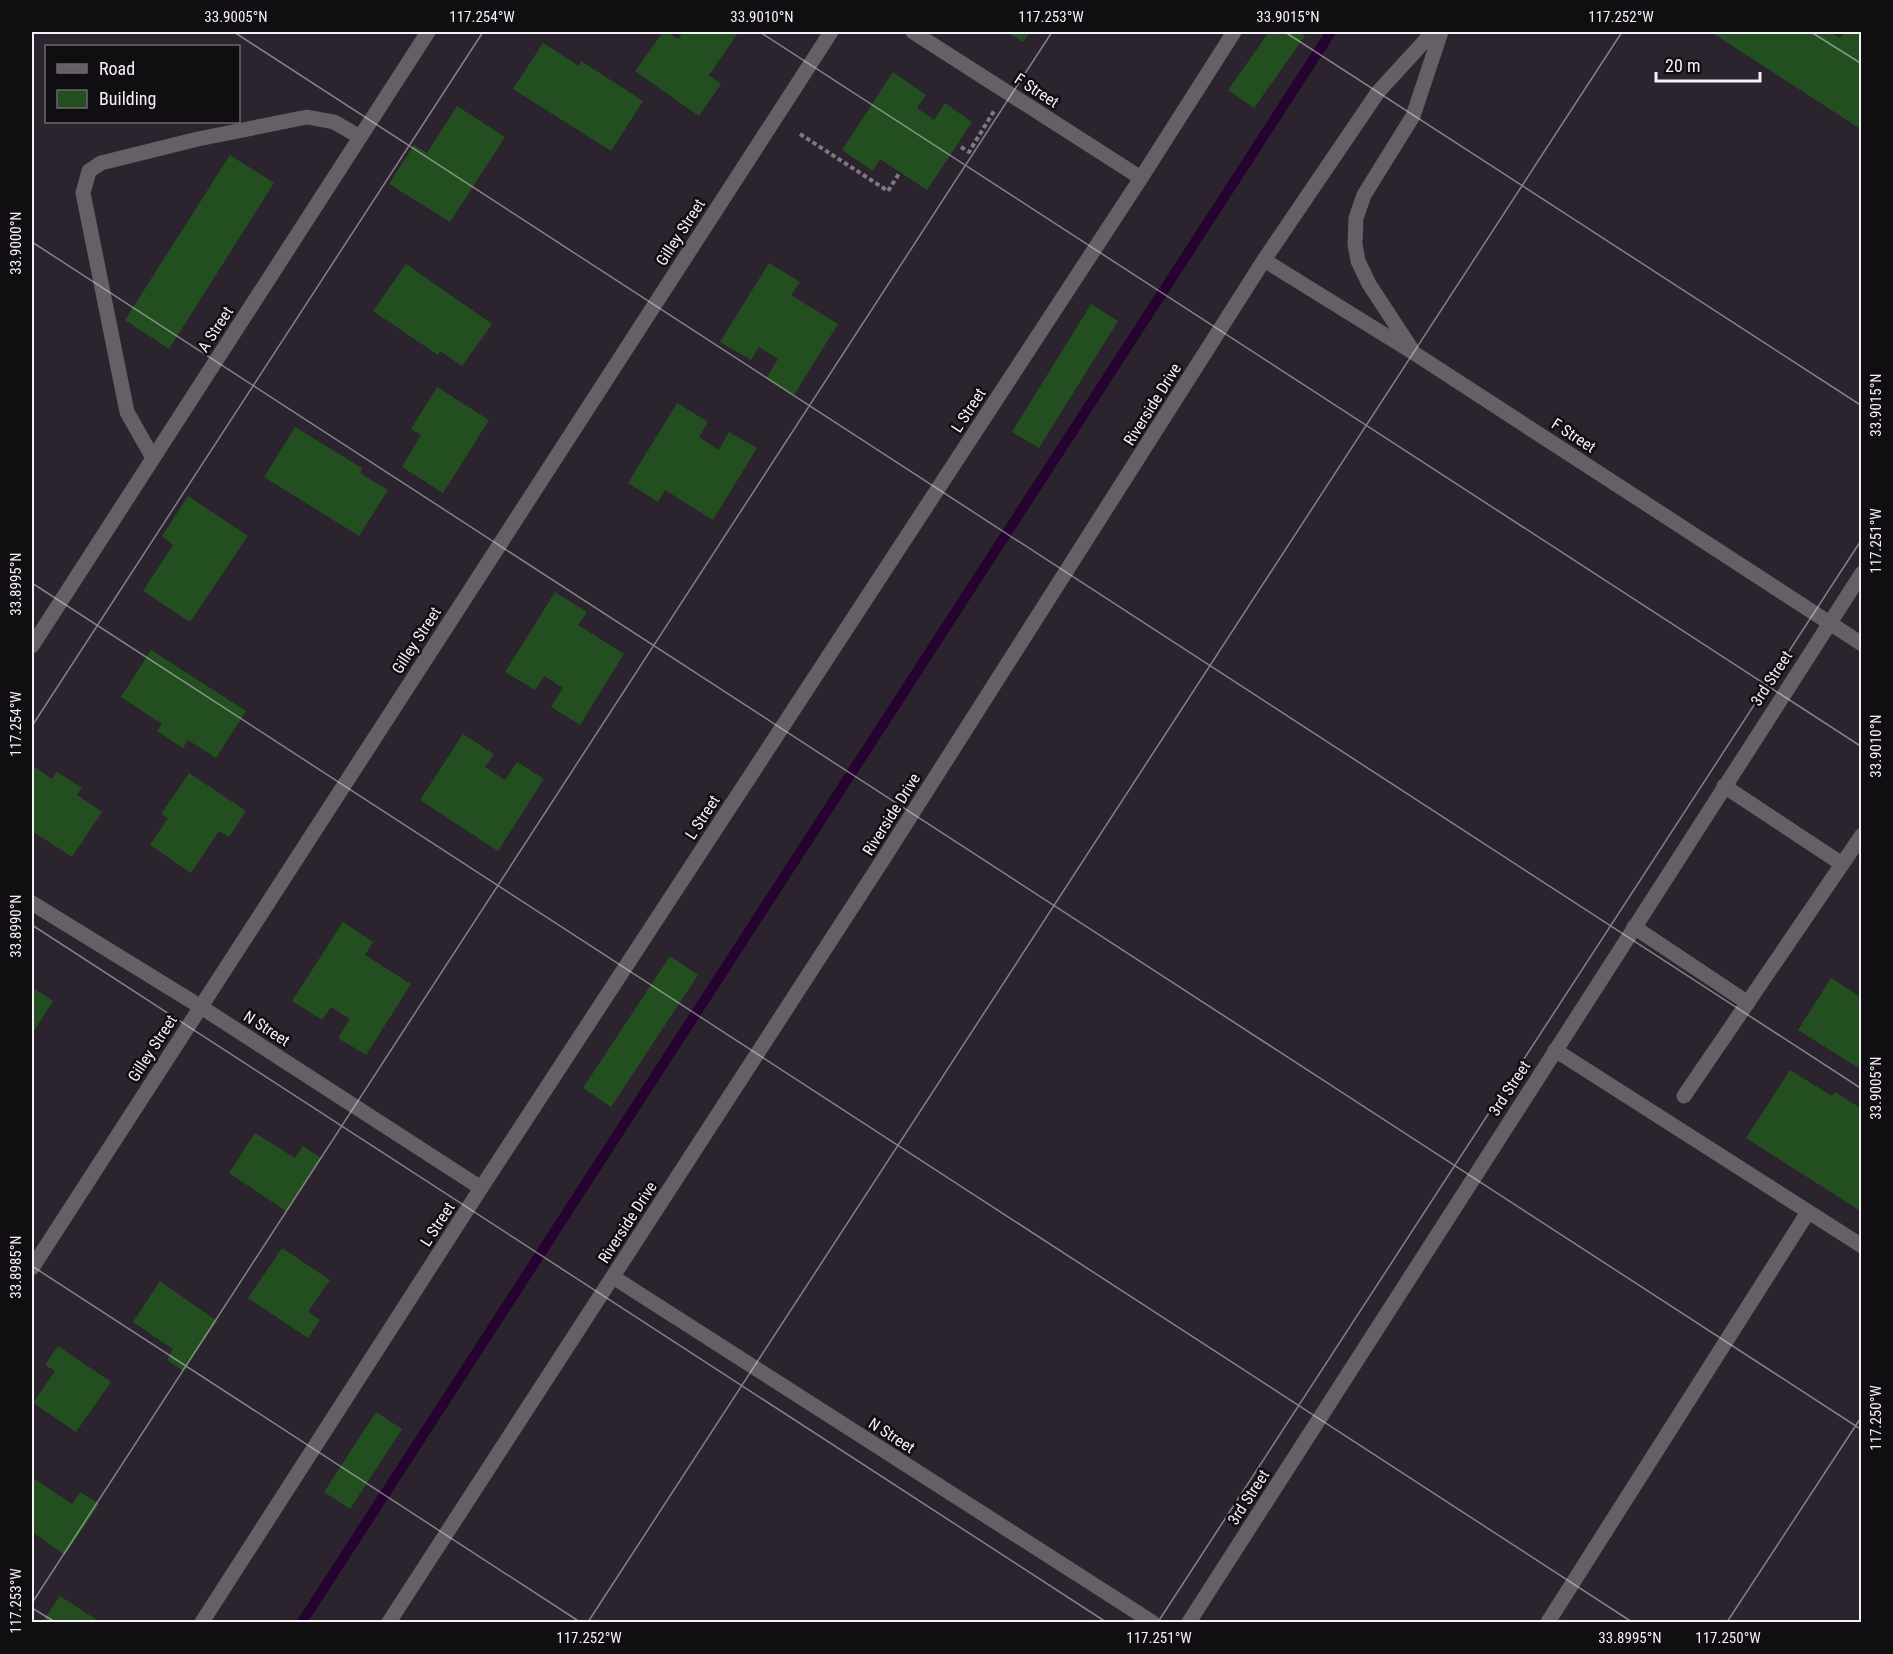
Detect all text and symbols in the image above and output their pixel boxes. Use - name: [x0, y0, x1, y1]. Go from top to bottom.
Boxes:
- text: 33.9005°N: [204, 8, 268, 26]
- text: 117.254°W: [449, 8, 515, 26]
- text: 33.9010°N: [730, 8, 794, 26]
- text: 117.253°W: [1018, 8, 1084, 26]
- text: 33.9015°N: [1256, 8, 1320, 26]
- text: 117.252°W: [1588, 8, 1654, 26]
- legend: [45, 45, 240, 123]
- scale bar: [1656, 45, 1760, 83]
- text: 20 m: [1665, 55, 1700, 76]
- text: Road: [99, 58, 135, 79]
- street label: F Street: [1011, 69, 1063, 112]
- text: Building: [99, 88, 156, 109]
- street label: Gilley Street: [652, 195, 709, 269]
- text: 33.9000°N: [7, 211, 25, 275]
- street label: A Street: [194, 303, 237, 356]
- street label: Riverside Drive: [1120, 360, 1185, 449]
- text: 33.9015°N: [1867, 373, 1885, 437]
- street label: L Street: [947, 384, 990, 436]
- street label: F Street: [1548, 414, 1600, 457]
- text: 117.251°W: [1867, 508, 1885, 574]
- text: 33.8995°N: [7, 552, 25, 616]
- street label: Gilley Street: [388, 603, 445, 677]
- street label: 3rd Street: [1747, 647, 1796, 709]
- text: 117.254°W: [7, 691, 25, 757]
- text: 33.9010°N: [1867, 714, 1885, 778]
- street label: Riverside Drive: [859, 770, 924, 859]
- street label: L Street: [681, 791, 724, 843]
- text: 33.8990°N: [7, 894, 25, 958]
- street label: N Street: [240, 1007, 294, 1050]
- street label: Gilley Street: [124, 1011, 181, 1085]
- text: 33.9005°N: [1867, 1056, 1885, 1120]
- street label: 3rd Street: [1485, 1057, 1534, 1119]
- street label: Riverside Drive: [594, 1178, 661, 1267]
- street label: L Street: [416, 1198, 459, 1250]
- text: 33.8985°N: [7, 1235, 25, 1299]
- text: 117.250°W: [1867, 1385, 1885, 1451]
- street label: N Street: [865, 1414, 919, 1457]
- street label: 3rd Street: [1224, 1466, 1273, 1528]
- text: 117.253°W: [7, 1568, 25, 1634]
- text: 117.252°W: [556, 1629, 622, 1647]
- text: 117.251°W: [1126, 1629, 1192, 1647]
- text: 33.8995°N: [1598, 1629, 1662, 1647]
- text: 117.250°W: [1695, 1629, 1761, 1647]

